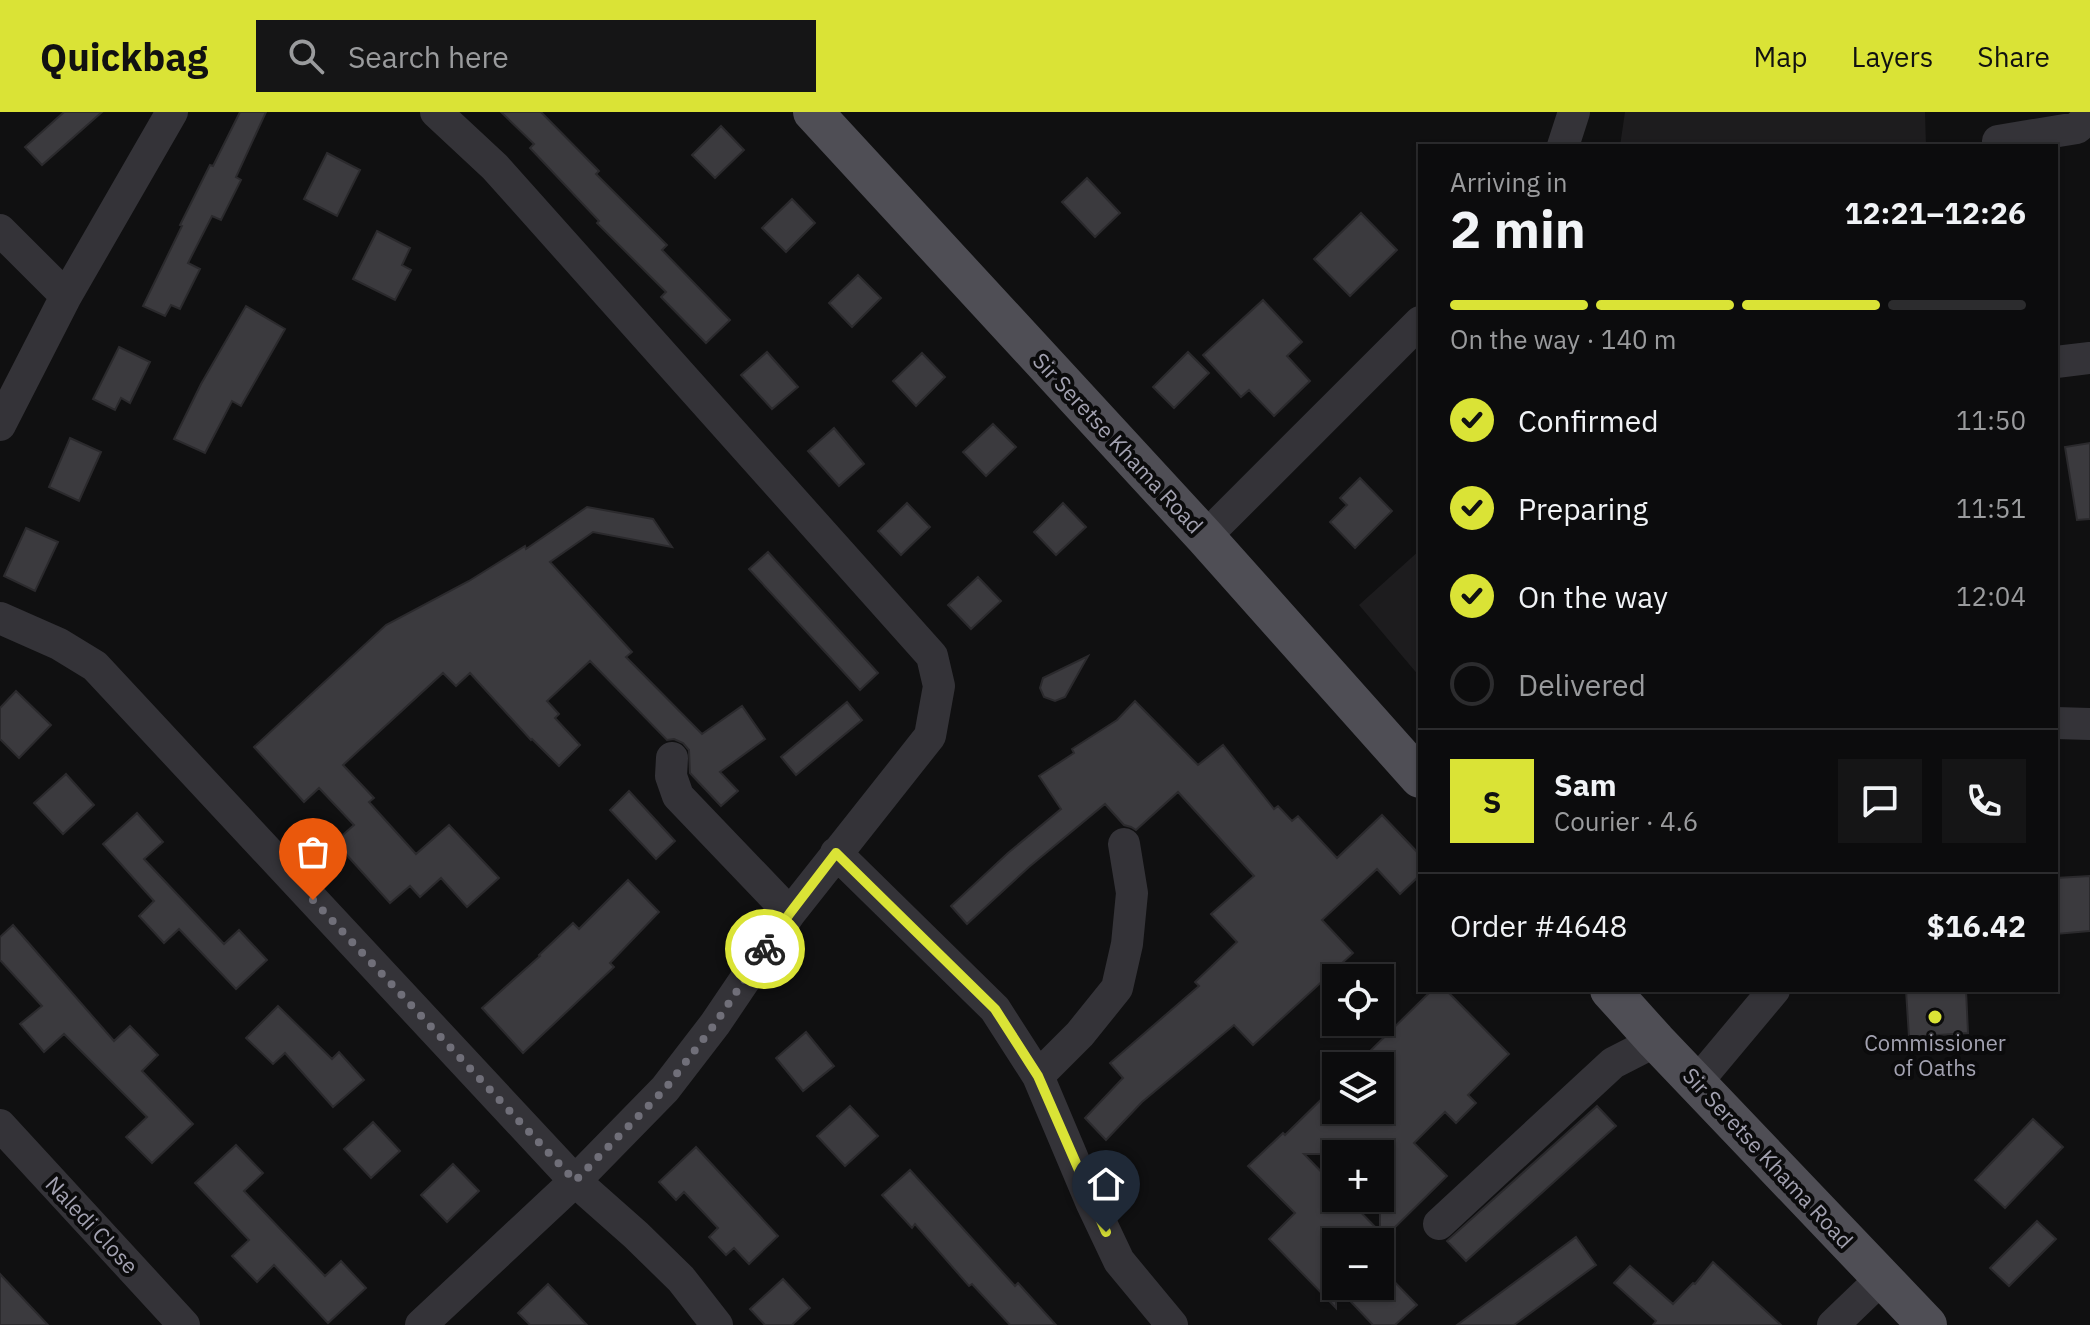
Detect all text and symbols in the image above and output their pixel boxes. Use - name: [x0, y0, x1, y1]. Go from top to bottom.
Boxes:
- search box: [256, 20, 816, 92]
- text: Quickbag: [40, 32, 208, 81]
- icon: search: [284, 34, 328, 78]
- text: Search here: [348, 37, 509, 76]
- text: Map: [1753, 38, 1807, 75]
- text: Layers: [1851, 38, 1933, 75]
- text: Share: [1977, 38, 2050, 75]
- text: Arriving in: [1450, 165, 1567, 199]
- text: 12:21–12:26: [1845, 193, 2026, 232]
- text: 2 min: [1450, 195, 1586, 262]
- text: On the way · 140 m: [1450, 322, 1676, 356]
- street label: Sir Seretse Khama Road: [1027, 346, 1210, 539]
- icon: check: [1450, 398, 1494, 442]
- text: Confirmed: [1518, 401, 1659, 440]
- text: 11:50: [1956, 403, 2026, 437]
- icon: check: [1450, 486, 1494, 530]
- text: Preparing: [1518, 489, 1648, 528]
- text: 11:51: [1956, 491, 2026, 525]
- icon: check: [1450, 574, 1494, 618]
- text: On the way: [1518, 577, 1668, 616]
- text: 12:04: [1956, 579, 2026, 613]
- text: Delivered: [1518, 665, 1646, 704]
- button: chat: [1838, 759, 1922, 843]
- button: phone: [1942, 759, 2026, 843]
- text: Sam: [1554, 765, 1617, 804]
- text: S: [1483, 782, 1501, 821]
- text: Courier · 4.6: [1554, 804, 1698, 838]
- pin: [279, 818, 347, 900]
- icon: bag: [291, 830, 335, 874]
- text: Order #4648: [1450, 906, 1627, 945]
- text: $16.42: [1927, 906, 2026, 945]
- courier: [725, 909, 805, 989]
- icon: bike: [743, 927, 787, 971]
- map controls: [1322, 964, 1394, 1300]
- button: locate: [1322, 964, 1394, 1036]
- marker: Commissioner of Oaths: [1926, 1008, 1944, 1026]
- place label: Commissioner of Oaths: [1864, 1028, 2006, 1082]
- button: layers: [1322, 1052, 1394, 1124]
- street label: Sir Seretse Khama Road: [1677, 1061, 1860, 1254]
- button: +: [1322, 1140, 1394, 1212]
- pin: [1072, 1150, 1140, 1232]
- icon: home: [1084, 1162, 1128, 1206]
- street label: Naledi Close: [40, 1170, 145, 1280]
- button: −: [1322, 1228, 1394, 1300]

